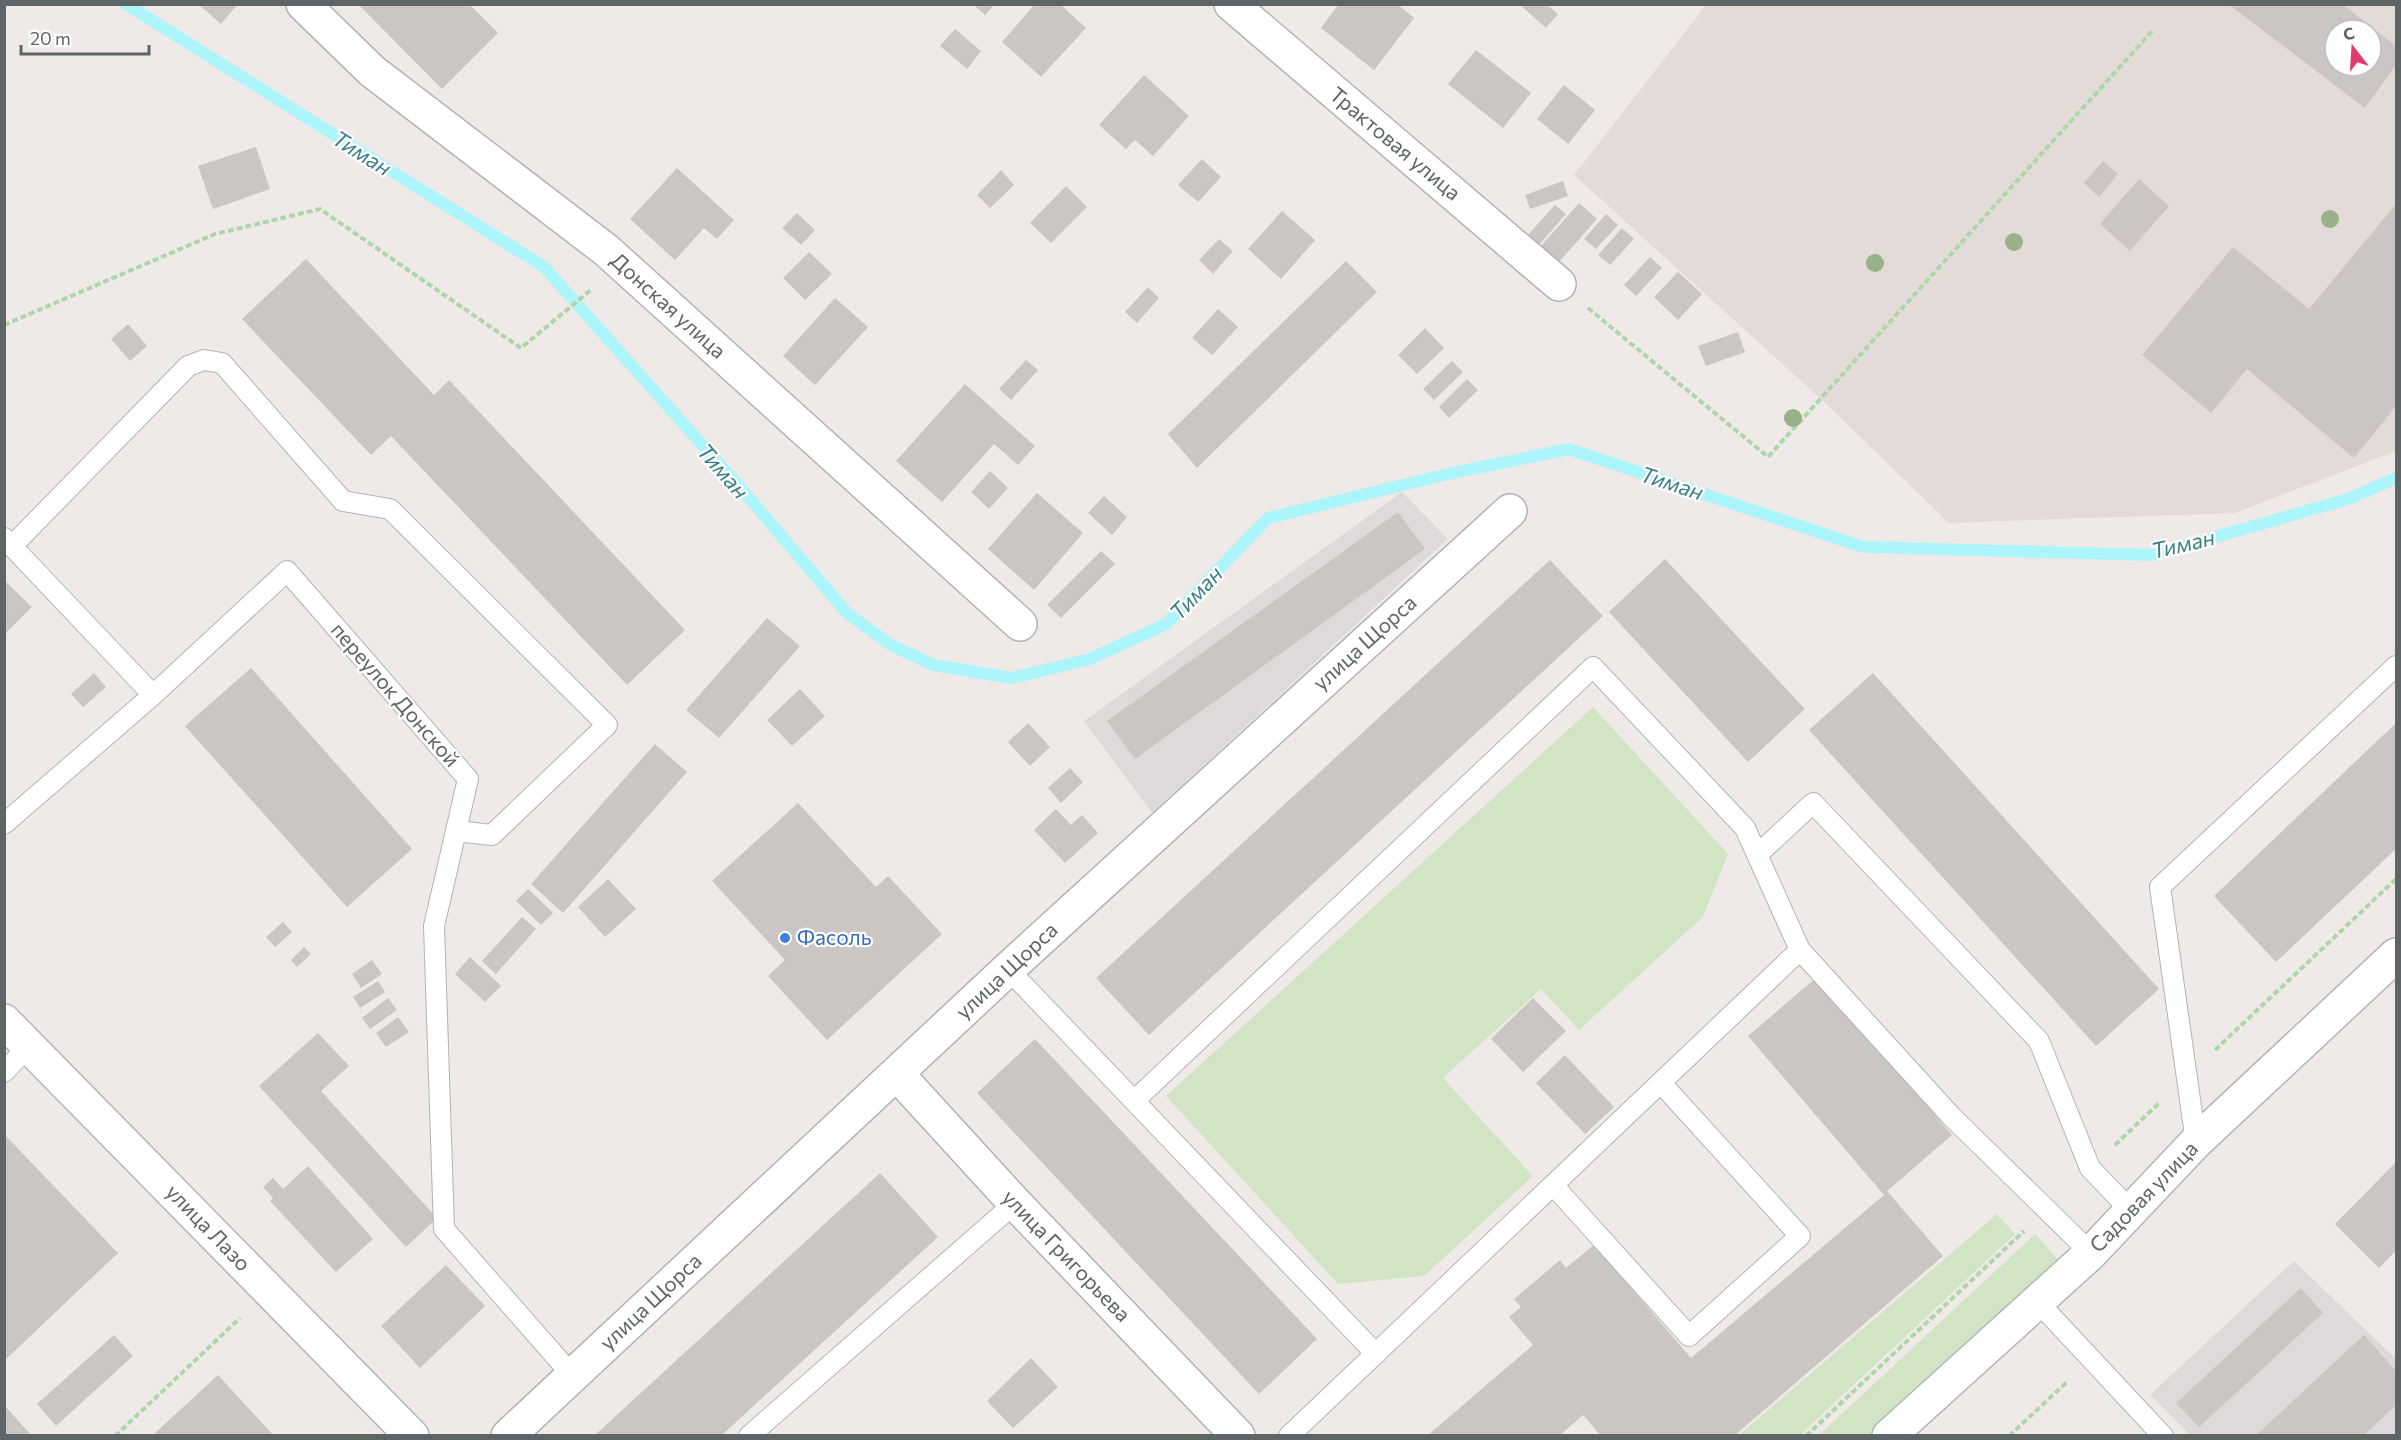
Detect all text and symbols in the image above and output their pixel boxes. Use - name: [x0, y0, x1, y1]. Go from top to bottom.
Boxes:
- scale bar: [21, 18, 148, 56]
- north arrow: [2323, 18, 2383, 78]
- text: С: [2340, 22, 2357, 44]
- text: 20 m: [30, 27, 71, 49]
- street label: Трактовая улица: [1326, 81, 1466, 205]
- water label: Тиман: [328, 124, 397, 181]
- street label: Донская улица: [606, 247, 732, 363]
- water label: Тиман: [692, 437, 755, 504]
- water label: Тиман: [1637, 460, 1707, 505]
- water label: Тиман: [2148, 523, 2217, 564]
- water label: Тиман: [1164, 560, 1228, 625]
- street label: улица Щорса: [1307, 589, 1421, 695]
- street label: переулок Донской: [327, 617, 466, 771]
- street label: улица Щорса: [950, 916, 1062, 1023]
- place label: Фасоль: [797, 924, 872, 949]
- marker: Фасоль: [778, 931, 792, 945]
- street label: Садовая улица: [2084, 1135, 2202, 1257]
- street label: улица Лазо: [162, 1178, 257, 1276]
- street label: улица Григорьева: [998, 1184, 1136, 1326]
- street label: улица Щорса: [594, 1247, 706, 1354]

